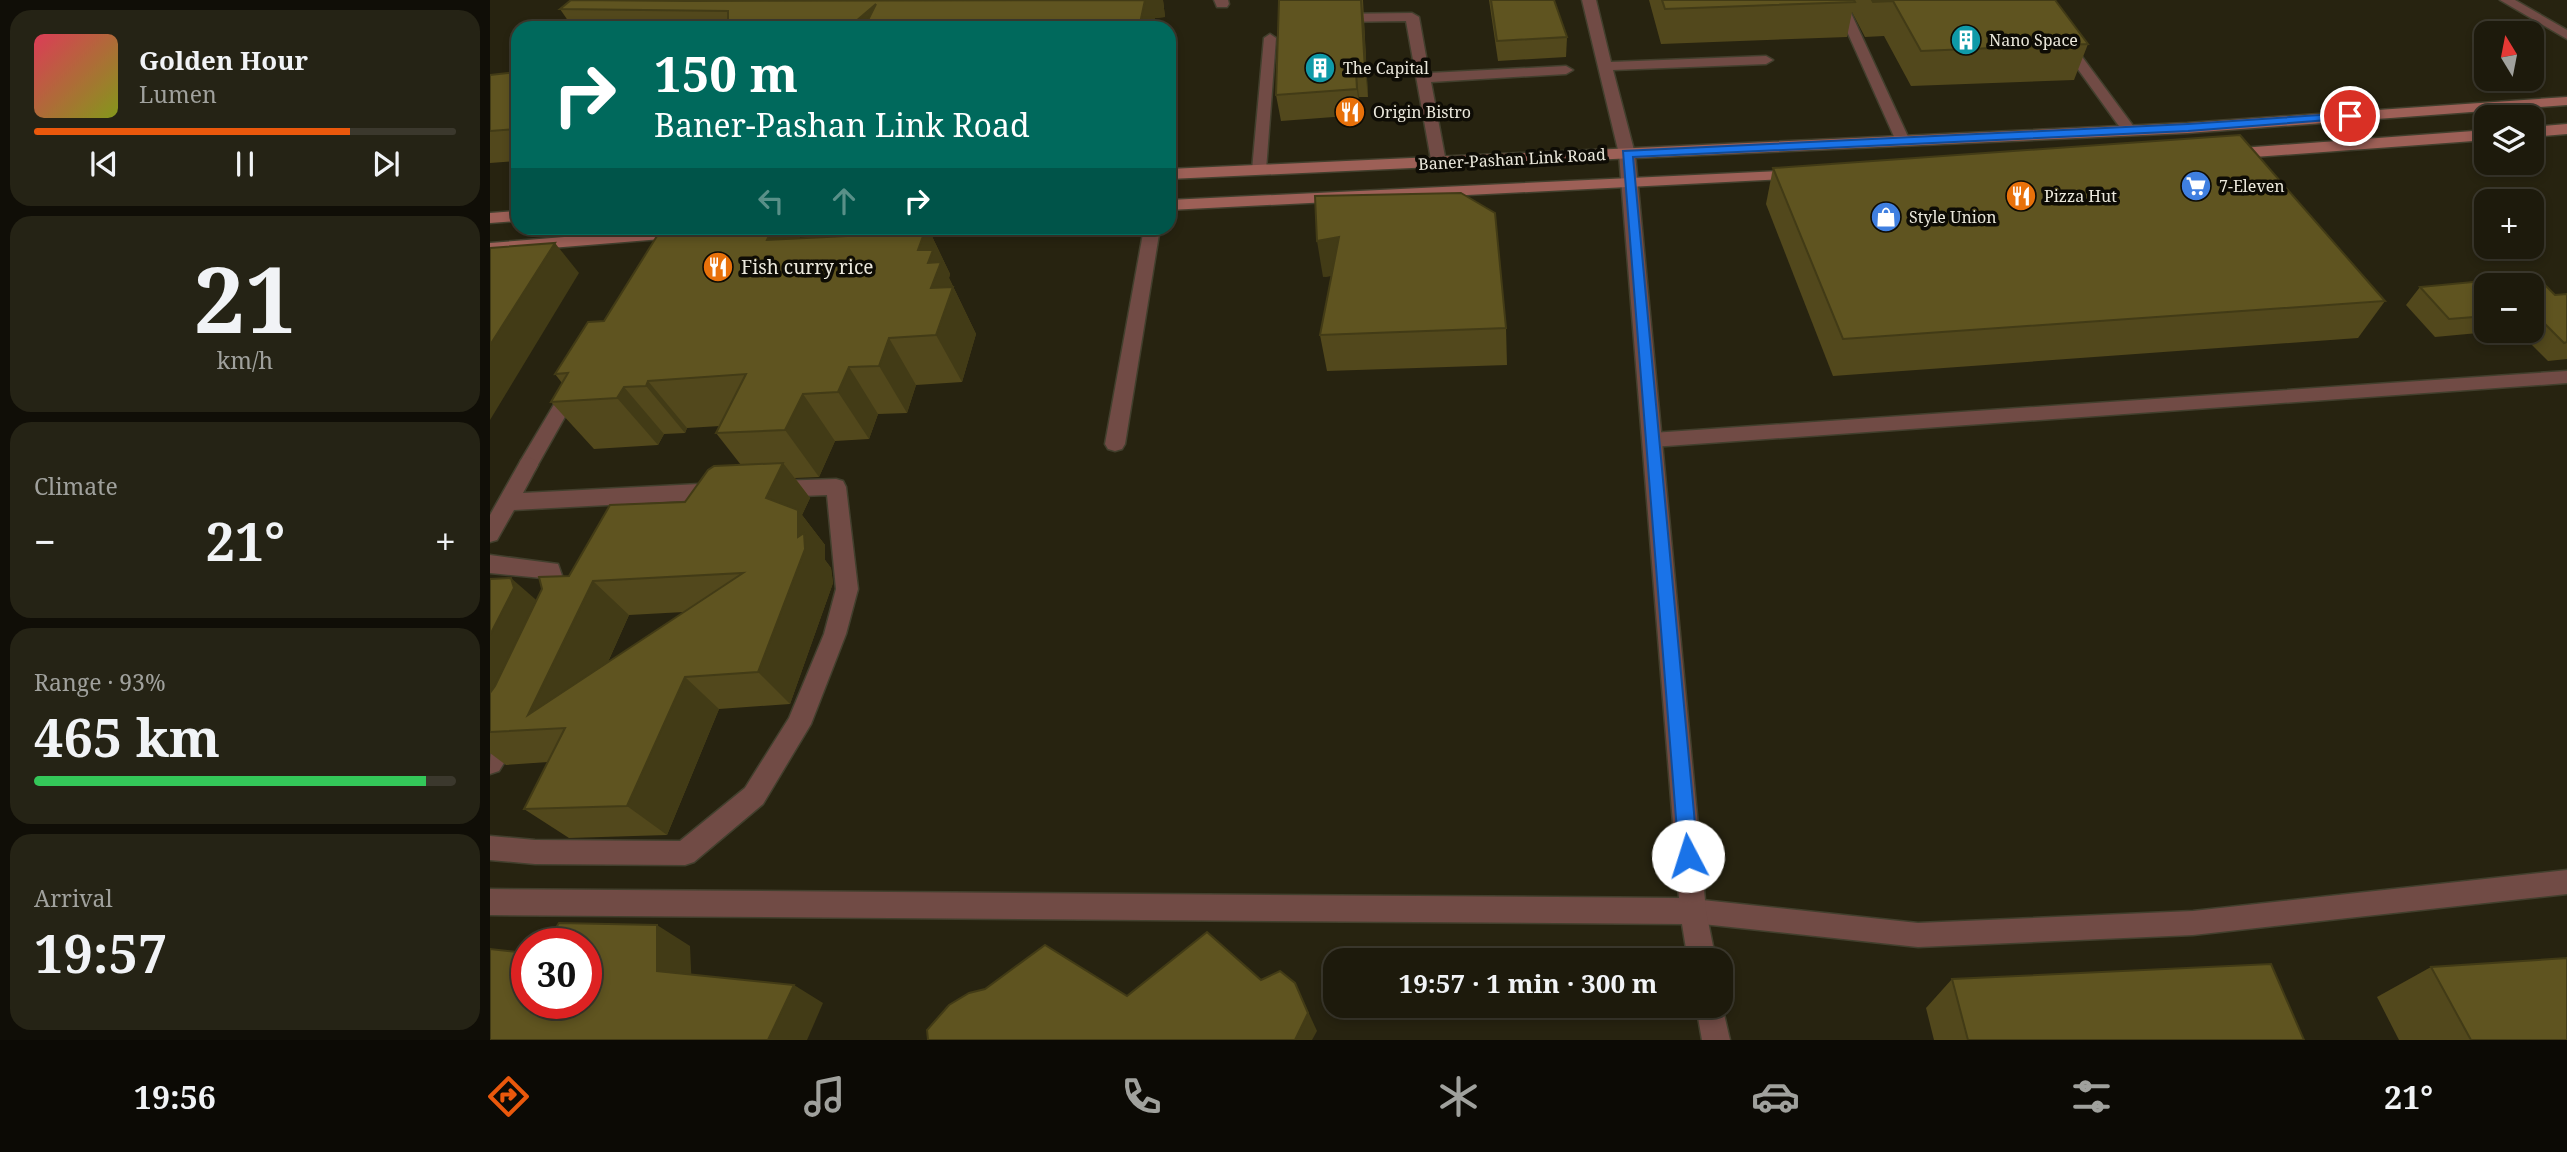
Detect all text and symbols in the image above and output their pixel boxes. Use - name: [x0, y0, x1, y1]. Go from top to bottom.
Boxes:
- north arrow: [2474, 21, 2544, 91]
- map controls: [2474, 21, 2544, 343]
- building icon: Nano Space: [1949, 23, 1983, 57]
- place label: Nano Space: [1989, 29, 2078, 51]
- text: 150 m: [654, 40, 798, 106]
- text: Golden Hour: [139, 42, 308, 78]
- icon: right: [539, 49, 630, 140]
- building icon: The Capital: [1303, 51, 1337, 85]
- place label: The Capital: [1343, 57, 1429, 79]
- text: Lumen: [139, 78, 217, 110]
- pin: [2320, 86, 2380, 146]
- restaurant icon: Origin Bistro: [1333, 95, 1367, 129]
- icon: arrive: [2331, 97, 2369, 135]
- place label: Origin Bistro: [1373, 101, 1471, 123]
- text: Baner-Pashan Link Road: [654, 103, 1030, 146]
- button: layers: [2474, 105, 2544, 175]
- street label: Baner-Pashan Link Road: [1418, 143, 1607, 175]
- icon: previous: [85, 145, 123, 183]
- icon: pause: [226, 145, 264, 183]
- icon: next: [367, 145, 405, 183]
- supermarket icon: 7-Eleven: [2179, 169, 2213, 203]
- place label: 7-Eleven: [2219, 175, 2285, 197]
- restaurant icon: Pizza Hut: [2004, 179, 2038, 213]
- icon: left: [752, 182, 790, 220]
- icon: ahead: [825, 182, 863, 220]
- icon: right: [898, 182, 936, 220]
- place label: Pizza Hut: [2044, 185, 2117, 207]
- button: +: [2474, 189, 2544, 259]
- shop icon: Style Union: [1869, 200, 1903, 234]
- place label: Style Union: [1909, 206, 1997, 228]
- text: 21: [194, 236, 296, 360]
- restaurant icon: Fish curry rice: [701, 250, 735, 284]
- place label: Fish curry rice: [741, 254, 873, 280]
- button: −: [2474, 273, 2544, 343]
- text: km/h: [217, 344, 273, 376]
- text: Climate: [34, 470, 118, 502]
- text: 21°: [206, 505, 285, 576]
- text: −: [34, 515, 56, 567]
- text: +: [435, 515, 456, 567]
- text: Range · 93%: [34, 666, 166, 698]
- text: 465 km: [34, 701, 220, 772]
- position arrow: [1651, 819, 1725, 893]
- text: Arrival: [34, 882, 113, 914]
- text: 19:57: [34, 917, 167, 988]
- speed limit sign: 30: [511, 928, 602, 1019]
- text: 19:57 · 1 min · 300 m: [1398, 965, 1658, 1001]
- icon: directions: [484, 1072, 533, 1121]
- icon: music: [800, 1072, 849, 1121]
- icon: phone: [1117, 1072, 1166, 1121]
- icon: climate: [1434, 1072, 1483, 1121]
- icon: car: [1751, 1072, 1800, 1121]
- icon: filters: [2067, 1072, 2116, 1121]
- text: 19:56: [134, 1075, 216, 1118]
- text: 21°: [2384, 1075, 2433, 1118]

